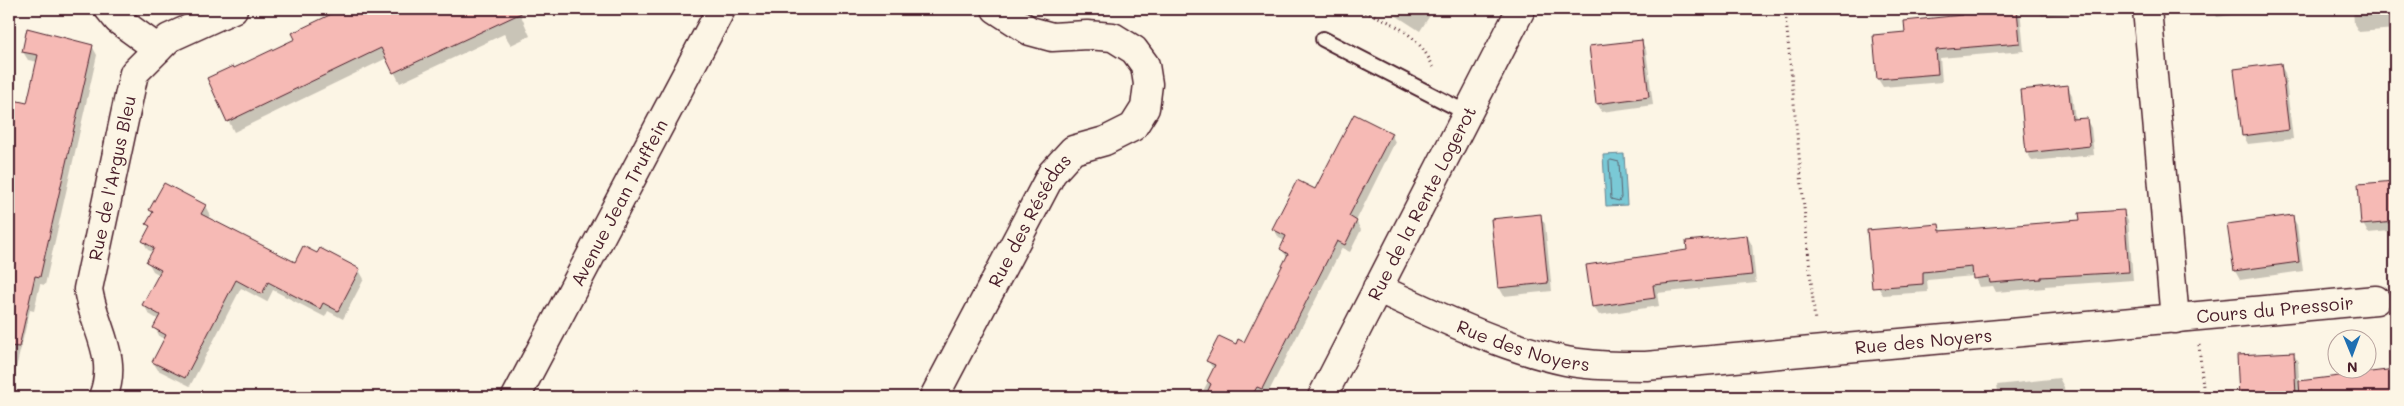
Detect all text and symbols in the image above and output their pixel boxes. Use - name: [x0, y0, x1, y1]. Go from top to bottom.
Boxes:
- street label: Rue de l'Argus Bleu: [82, 93, 141, 263]
- street label: Rue de la Rente Logerot: [1362, 102, 1481, 304]
- street label: Avenue Jean Truffein: [565, 115, 673, 290]
- street label: Rue des Résédas: [982, 148, 1076, 291]
- street label: Cours du Pressoir: [2195, 290, 2355, 328]
- street label: Rue des Noyers: [1453, 314, 1591, 376]
- street label: Rue des Noyers: [1854, 323, 1993, 359]
- north arrow: [2326, 328, 2376, 378]
- text: N: [2347, 358, 2358, 377]

